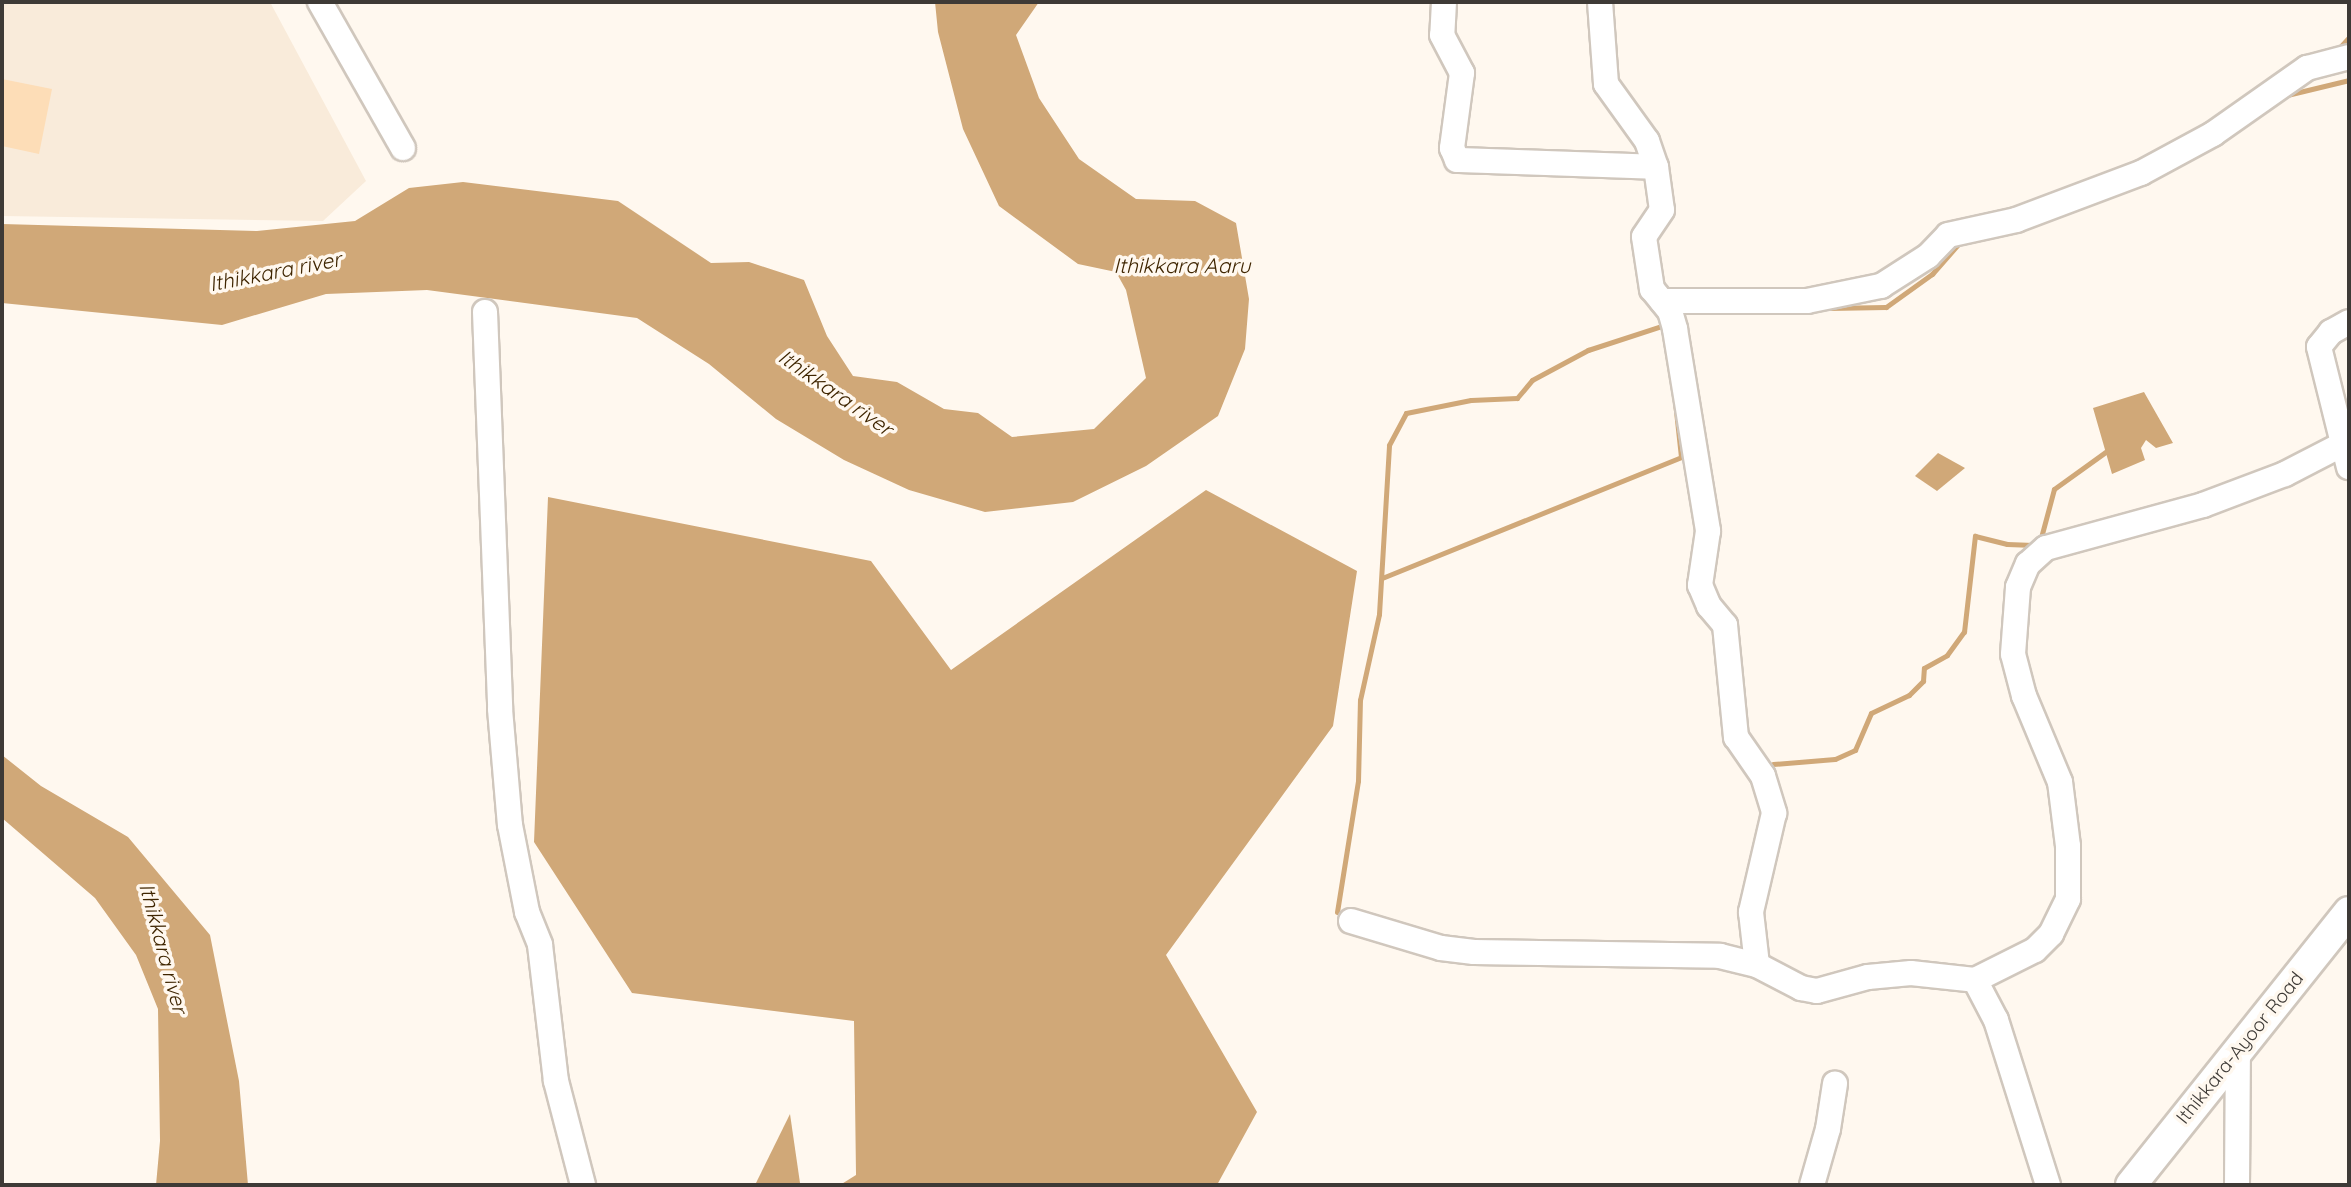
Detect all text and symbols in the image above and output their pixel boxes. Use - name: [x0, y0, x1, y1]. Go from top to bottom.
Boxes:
- water label: Ithikkara river: [207, 246, 343, 296]
- water label: Ithikkara Aaru: [1114, 252, 1250, 278]
- water label: Ithikkara river: [774, 343, 898, 441]
- water label: Ithikkara river: [135, 880, 193, 1016]
- street label: Ithikkara-Ayoor Road: [2172, 967, 2308, 1129]

